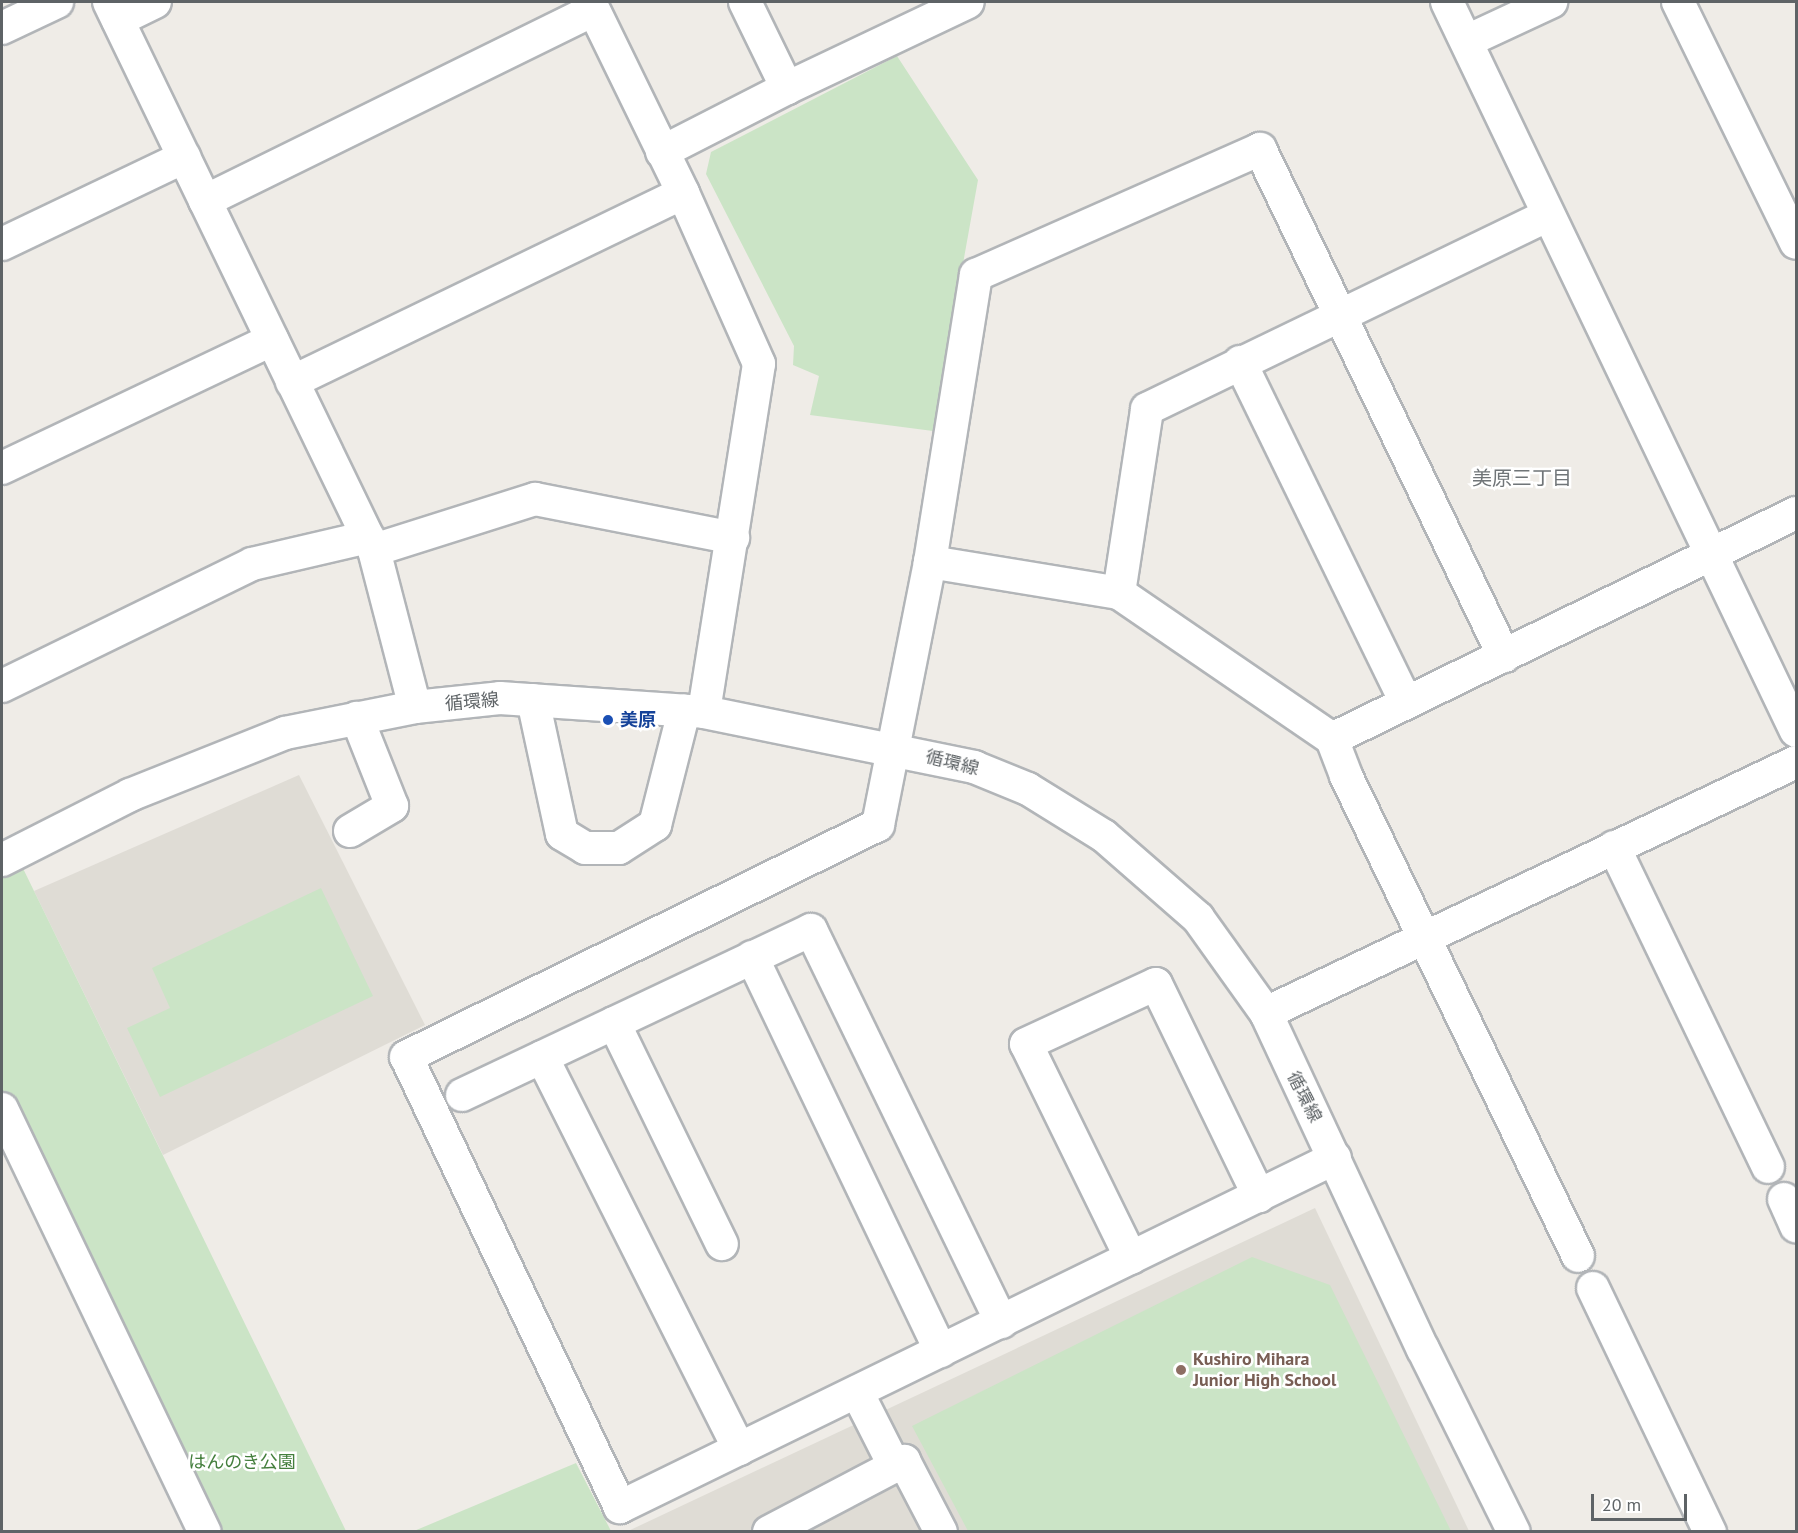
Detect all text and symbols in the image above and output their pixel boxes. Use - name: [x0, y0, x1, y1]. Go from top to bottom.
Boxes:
- district label: 美原三丁目: [1472, 466, 1572, 490]
- street label: 循環線: [444, 689, 500, 715]
- place label: 美原: [620, 709, 656, 731]
- marker: 美原: [601, 713, 615, 727]
- street label: 循環線: [923, 746, 981, 780]
- street label: 循環線: [1282, 1068, 1326, 1126]
- place label: Kushiro Mihara Junior High School: [1193, 1349, 1336, 1392]
- marker: Kushiro Mihara Junior High School: [1174, 1363, 1188, 1377]
- park label: はんのき公園: [188, 1451, 296, 1473]
- scale bar: [1594, 1482, 1690, 1520]
- text: 20 m: [1602, 1493, 1641, 1516]

